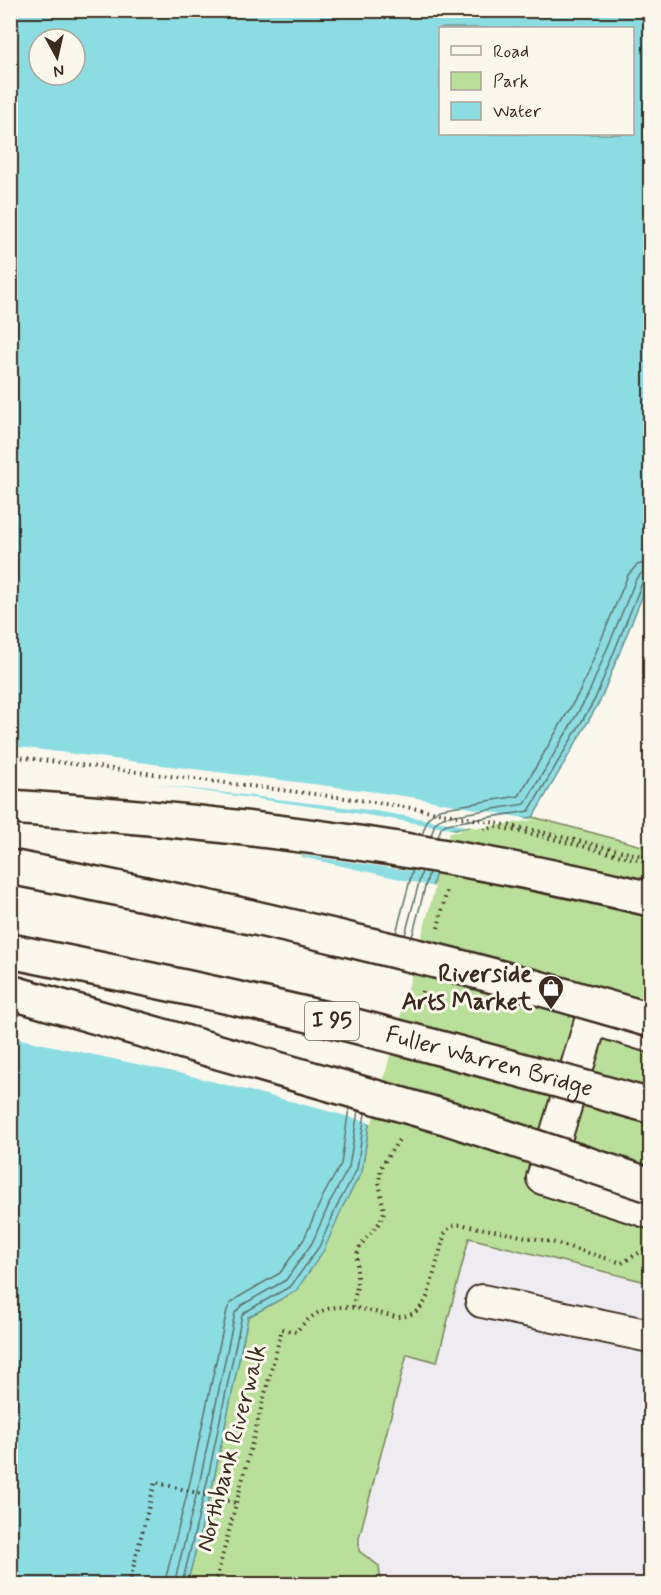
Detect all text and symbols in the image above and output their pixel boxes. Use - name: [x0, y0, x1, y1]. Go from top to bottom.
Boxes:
- north arrow: [27, 27, 87, 87]
- legend: [439, 27, 634, 135]
- text: Road: [493, 40, 529, 64]
- text: N: [52, 59, 66, 82]
- text: Park: [493, 70, 529, 94]
- text: Water: [493, 100, 542, 124]
- place label: Riverside Arts Market: [402, 959, 533, 1018]
- shop icon: Riverside Arts Market: [536, 973, 566, 1011]
- road number: I 95: [305, 1002, 359, 1040]
- street label: Fuller Warren Bridge: [382, 1019, 596, 1105]
- street label: Northbank Riverwalk: [189, 1341, 275, 1555]

